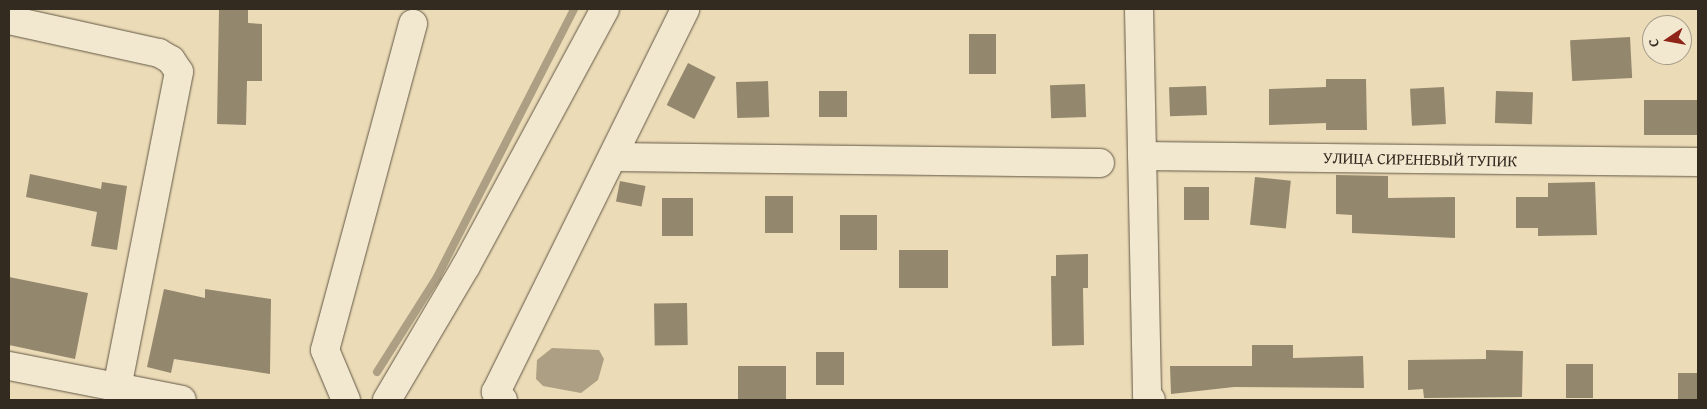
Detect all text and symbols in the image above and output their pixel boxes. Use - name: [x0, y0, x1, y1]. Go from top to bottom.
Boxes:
- north arrow: [1642, 15, 1692, 65]
- text: С: [1643, 37, 1664, 49]
- street label: УЛИЦА СИРЕНЕВЫЙ ТУПИК: [1323, 148, 1517, 170]

